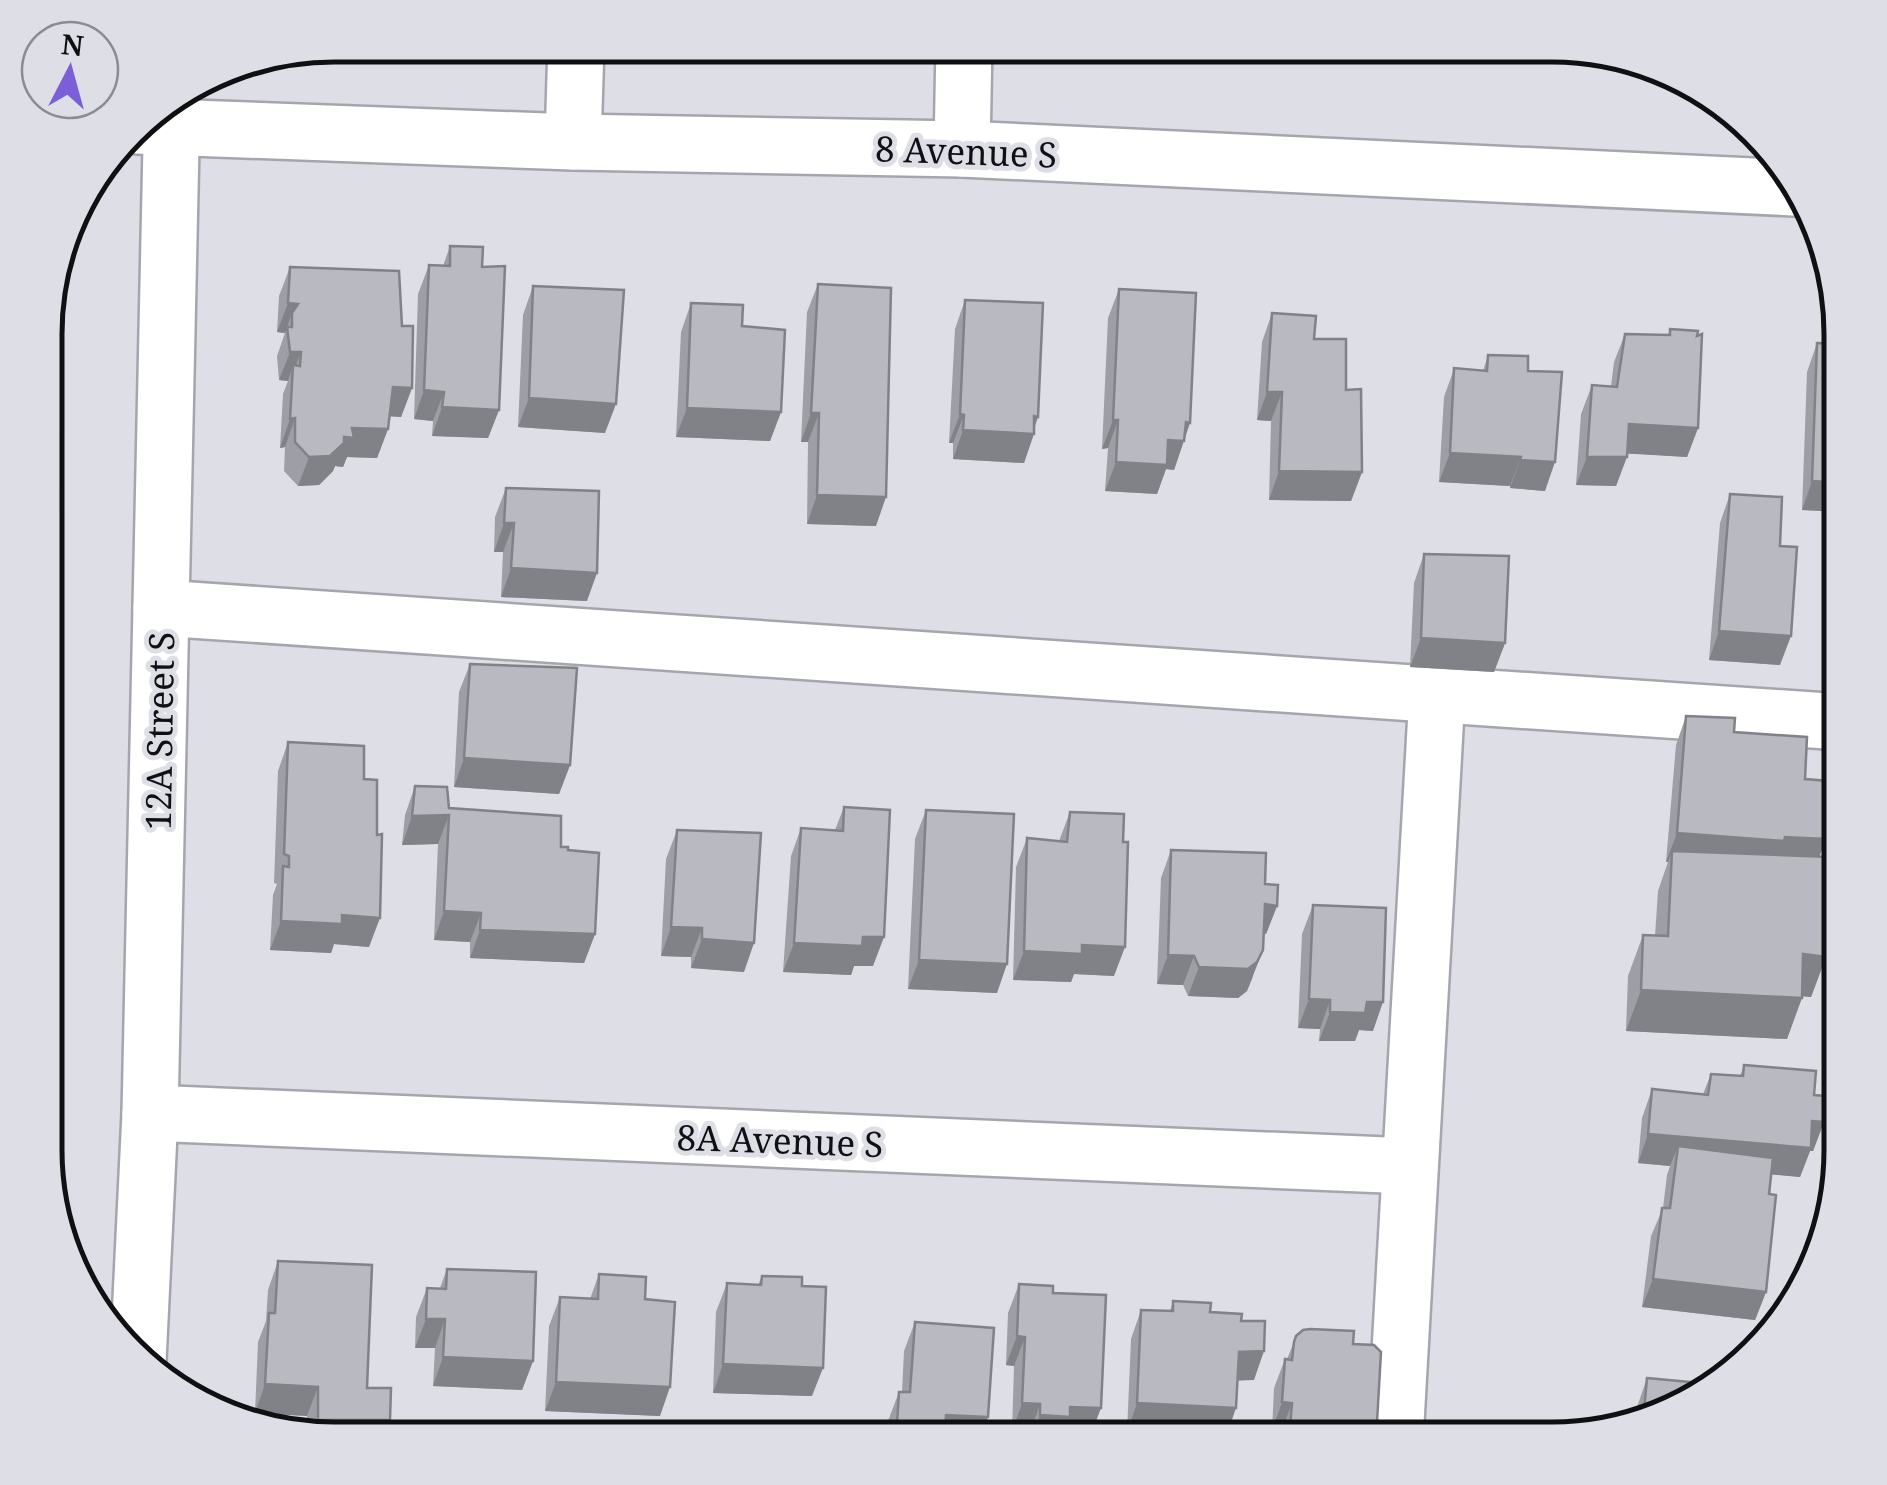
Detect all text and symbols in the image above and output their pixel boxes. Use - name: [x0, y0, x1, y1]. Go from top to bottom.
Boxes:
- north arrow: [20, 20, 120, 120]
- text: N: [60, 24, 86, 64]
- street label: 8 Avenue S: [874, 124, 1058, 178]
- street label: 12A Street S: [134, 631, 184, 831]
- street label: 8A Avenue S: [676, 1113, 884, 1167]

